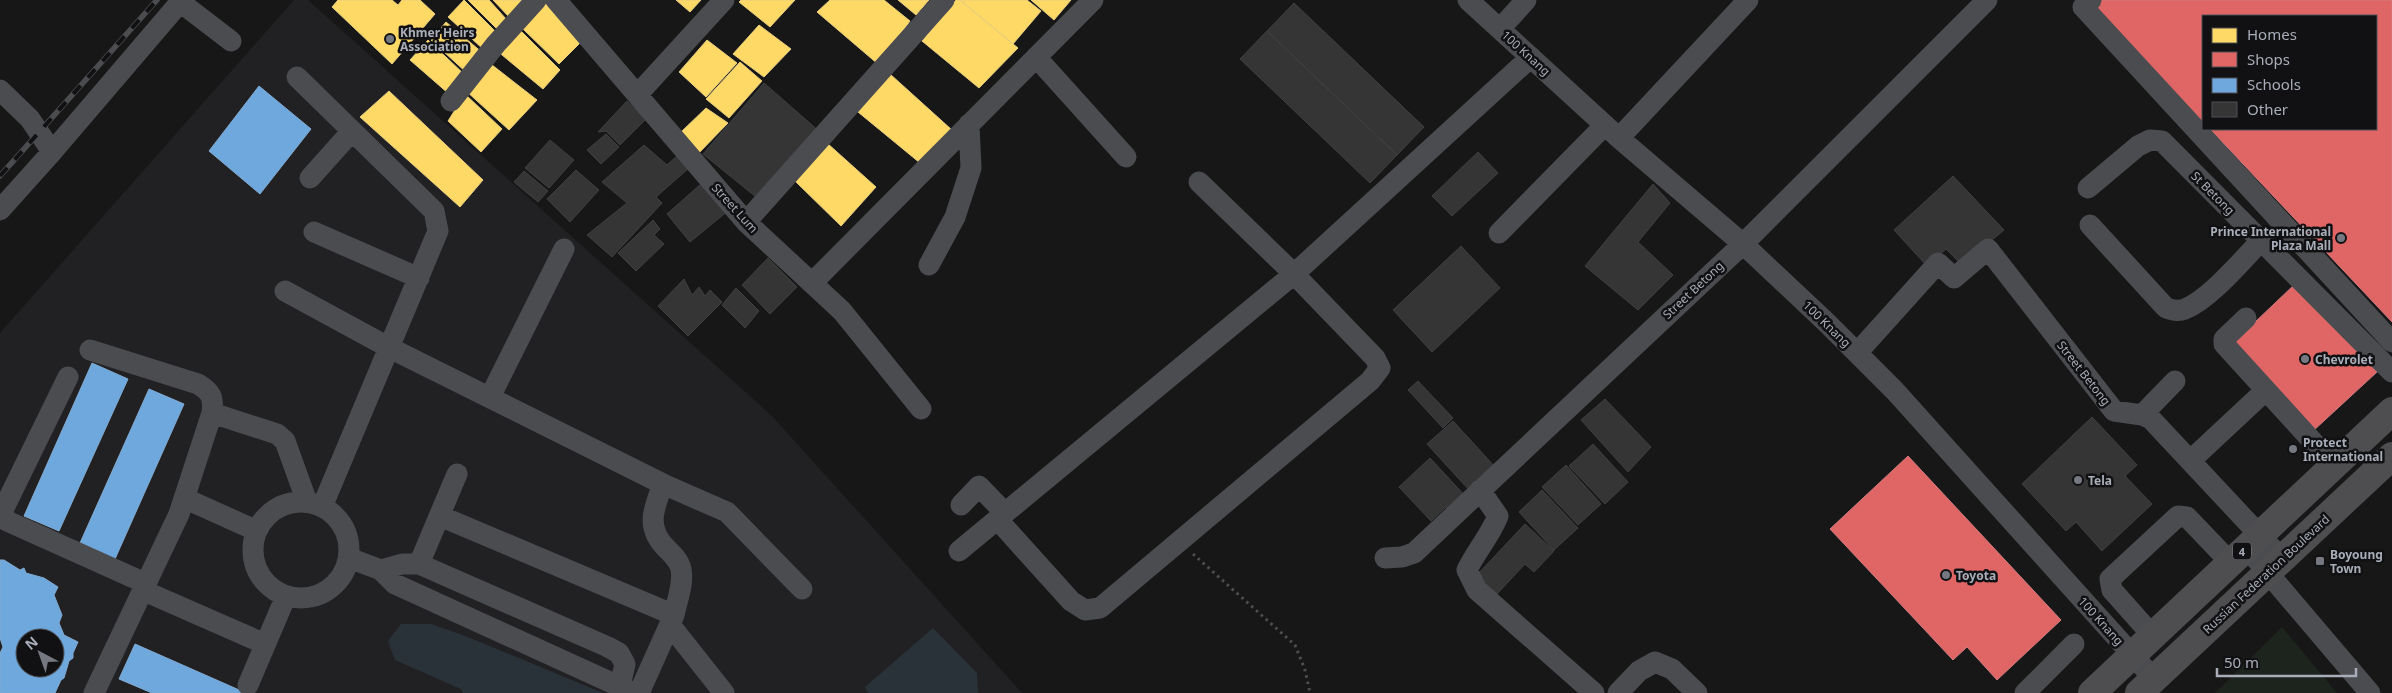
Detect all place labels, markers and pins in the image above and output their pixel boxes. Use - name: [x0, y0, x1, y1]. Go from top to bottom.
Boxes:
- place label: Khmer Heirs Association: [400, 24, 474, 55]
- marker: Khmer Heirs Association: [384, 33, 396, 45]
- place label: Prince International Plaza Mall: [2210, 223, 2331, 254]
- marker: Prince International Plaza Mall: [2335, 232, 2347, 244]
- place label: Chevrolet: [2315, 351, 2373, 368]
- marker: Chevrolet: [2299, 353, 2311, 365]
- place label: Protect International: [2303, 434, 2383, 465]
- marker: Protect International: [2287, 443, 2299, 455]
- place label: Tela: [2088, 472, 2112, 489]
- marker: Tela: [2072, 474, 2084, 486]
- place label: Boyoung Town: [2330, 546, 2383, 577]
- marker: Boyoung Town: [2314, 555, 2326, 567]
- place label: Toyota: [1956, 567, 1996, 584]
- marker: Toyota: [1940, 569, 1952, 581]

